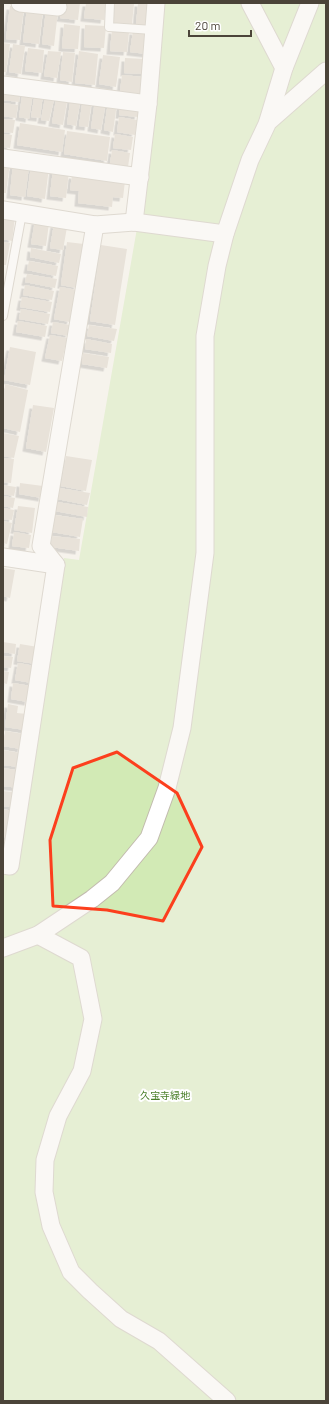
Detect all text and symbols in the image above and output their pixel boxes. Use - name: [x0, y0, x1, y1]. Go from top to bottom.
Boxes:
- scale bar: [189, 12, 251, 38]
- text: 20 m: [195, 18, 221, 32]
- park label: 久宝寺緑地: [140, 1089, 191, 1101]

